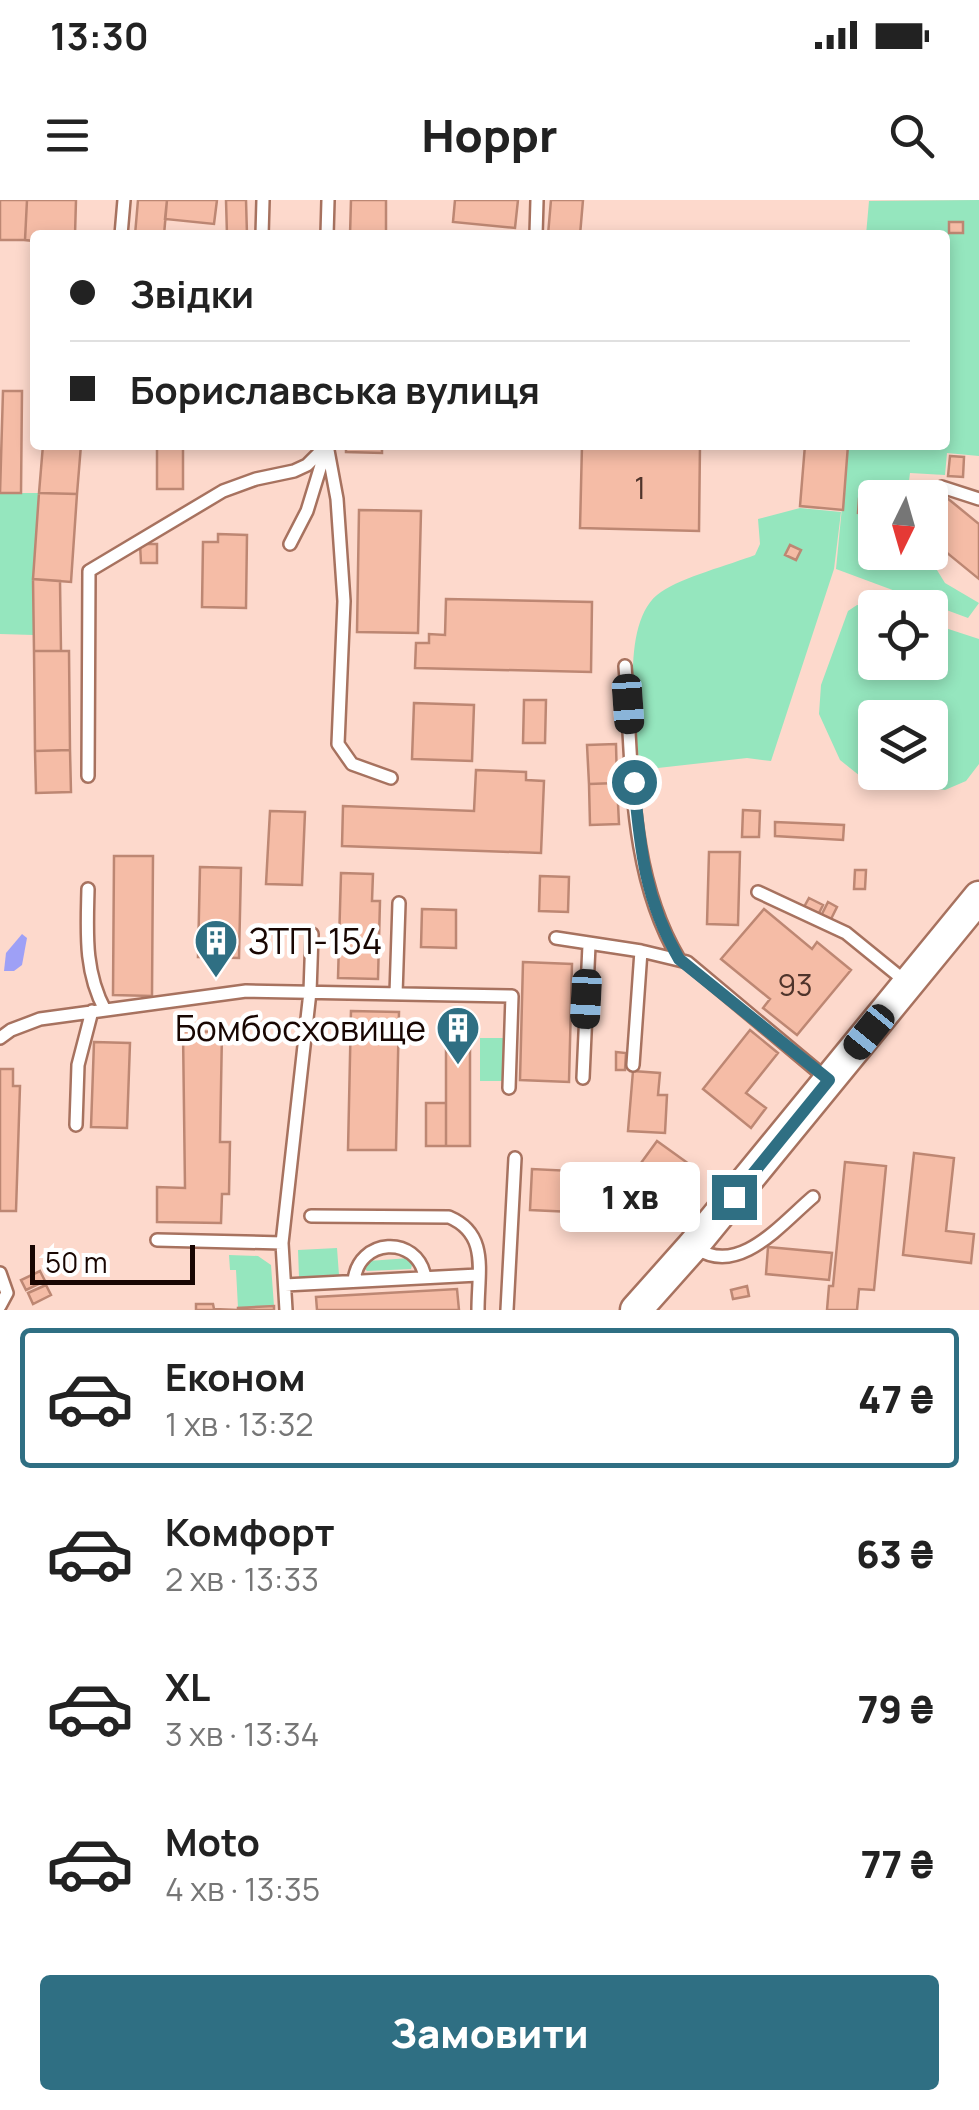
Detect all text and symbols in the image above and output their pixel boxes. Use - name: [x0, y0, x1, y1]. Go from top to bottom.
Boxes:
- text: 13:30: [50, 9, 149, 61]
- text: Hoppr: [422, 104, 557, 166]
- icon: menu: [40, 108, 95, 163]
- icon: search: [884, 108, 939, 163]
- text: Звідки: [130, 267, 254, 319]
- text: Бориславська вулиця: [130, 363, 540, 415]
- house number: 1: [634, 467, 646, 508]
- north arrow: [858, 480, 948, 570]
- map controls: [858, 480, 948, 790]
- button: locate: [858, 590, 948, 680]
- car: [611, 673, 645, 735]
- button: layers: [858, 700, 948, 790]
- route start: [612, 760, 657, 805]
- place label: ЗТП-154: [248, 917, 382, 965]
- building icon: ЗТП-154: [193, 918, 239, 979]
- house number: 93: [777, 964, 813, 1005]
- car: [569, 968, 603, 1030]
- car: [838, 999, 900, 1065]
- place label: Бомбосховище: [175, 1004, 426, 1052]
- building icon: Бомбосховище: [435, 1005, 481, 1066]
- callout: 1 хв: [559, 1162, 699, 1232]
- text: 1 хв: [601, 1175, 659, 1219]
- route end: [712, 1175, 757, 1220]
- scale bar: [30, 1240, 195, 1284]
- text: 50 m: [45, 1243, 108, 1281]
- text: Економ: [165, 1350, 305, 1402]
- icon: car: [45, 1353, 135, 1443]
- text: 47 ₴: [858, 1372, 934, 1424]
- text: 1 хв · 13:32: [165, 1402, 314, 1446]
- text: Комфорт: [165, 1505, 335, 1557]
- icon: car: [45, 1508, 135, 1598]
- text: 63 ₴: [856, 1527, 934, 1579]
- text: 2 хв · 13:33: [165, 1557, 319, 1601]
- text: XL: [165, 1660, 210, 1712]
- icon: car: [45, 1663, 135, 1753]
- text: 79 ₴: [858, 1682, 934, 1734]
- text: 3 хв · 13:34: [165, 1712, 319, 1756]
- text: Moto: [165, 1815, 260, 1867]
- icon: car: [45, 1818, 135, 1908]
- text: 77 ₴: [861, 1837, 934, 1889]
- text: 4 хв · 13:35: [165, 1867, 320, 1911]
- button: Замовити: [40, 1975, 939, 2090]

